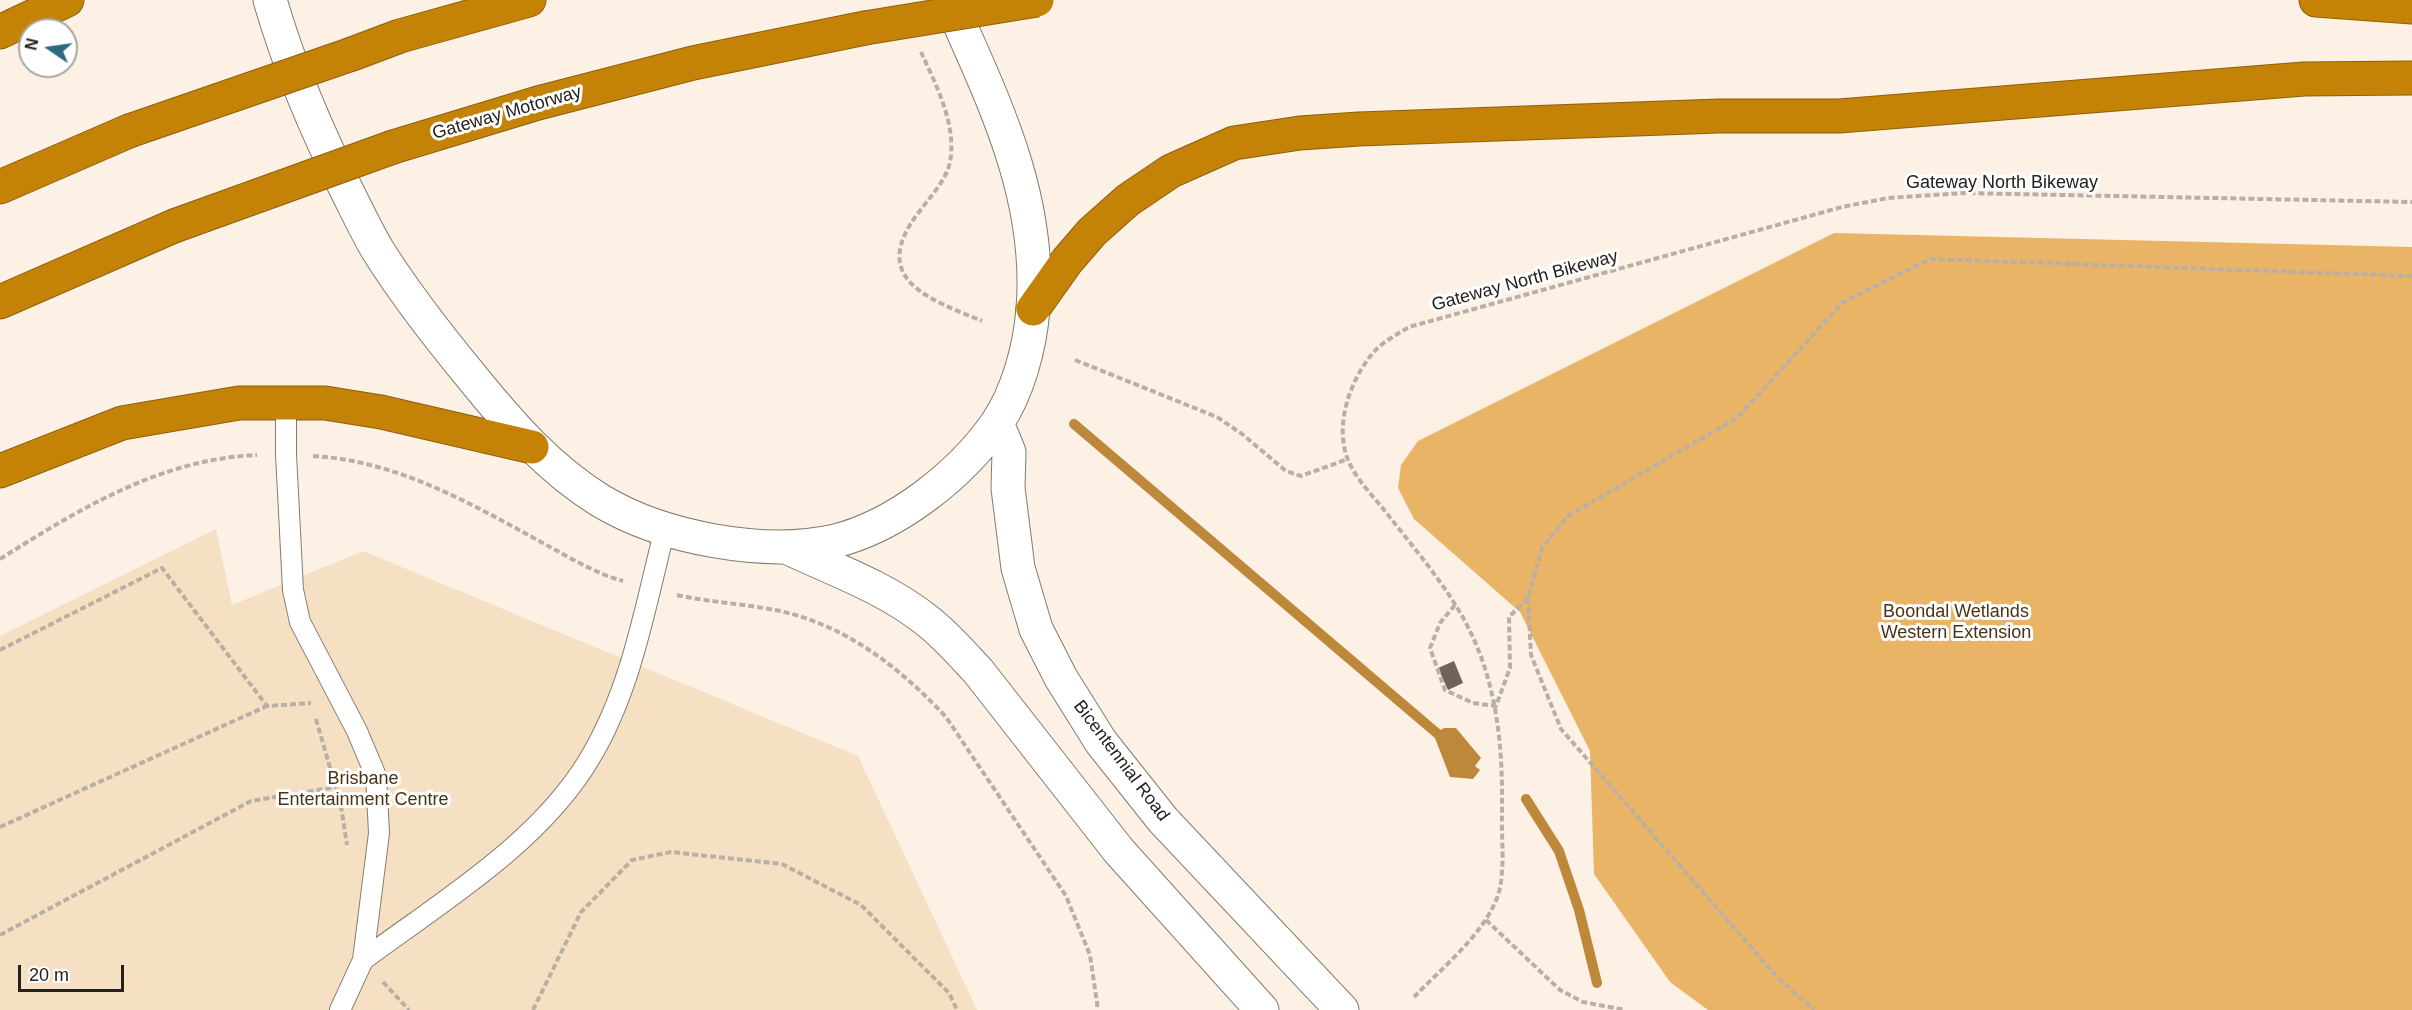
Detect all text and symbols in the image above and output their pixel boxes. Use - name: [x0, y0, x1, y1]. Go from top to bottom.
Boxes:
- north arrow: [18, 18, 78, 78]
- text: N: [22, 37, 42, 52]
- street label: Gateway Motorway: [430, 81, 584, 145]
- street label: Gateway North Bikeway: [1906, 172, 2098, 194]
- street label: Gateway North Bikeway: [1429, 246, 1621, 316]
- park label: Boondal Wetlands Western Extension: [1881, 601, 2031, 644]
- street label: Bicentennial Road: [1068, 696, 1174, 826]
- park label: Brisbane Entertainment Centre: [277, 768, 449, 810]
- scale bar: [21, 953, 128, 991]
- text: 20 m: [29, 965, 69, 985]

